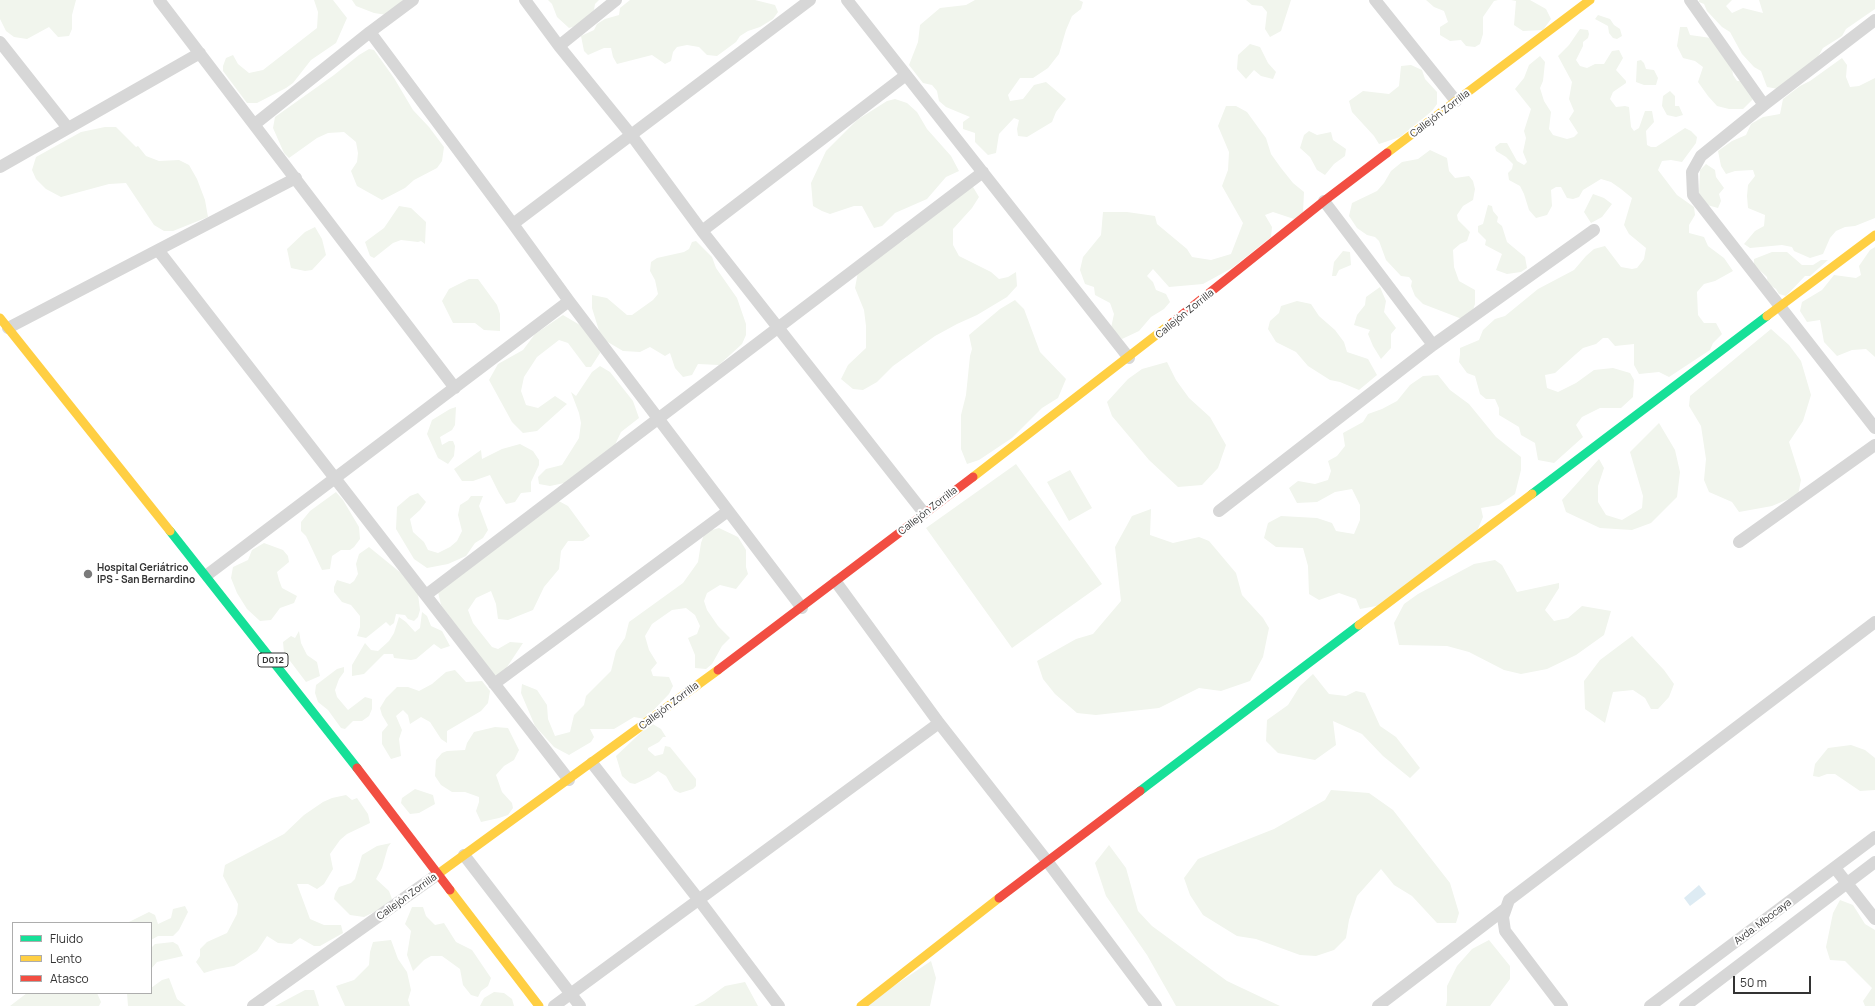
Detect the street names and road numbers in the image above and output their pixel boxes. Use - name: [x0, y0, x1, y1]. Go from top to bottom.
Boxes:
- street label: Callejón Zorrilla: [1408, 88, 1472, 140]
- street label: Callejón Zorrilla: [1153, 287, 1217, 341]
- street label: Callejón Zorrilla: [896, 484, 960, 538]
- road number: D012: [258, 653, 288, 667]
- street label: Callejón Zorrilla: [637, 680, 701, 732]
- street label: Callejón Zorrilla: [375, 871, 439, 923]
- street label: Avda. Mbocaya: [1732, 897, 1794, 947]

